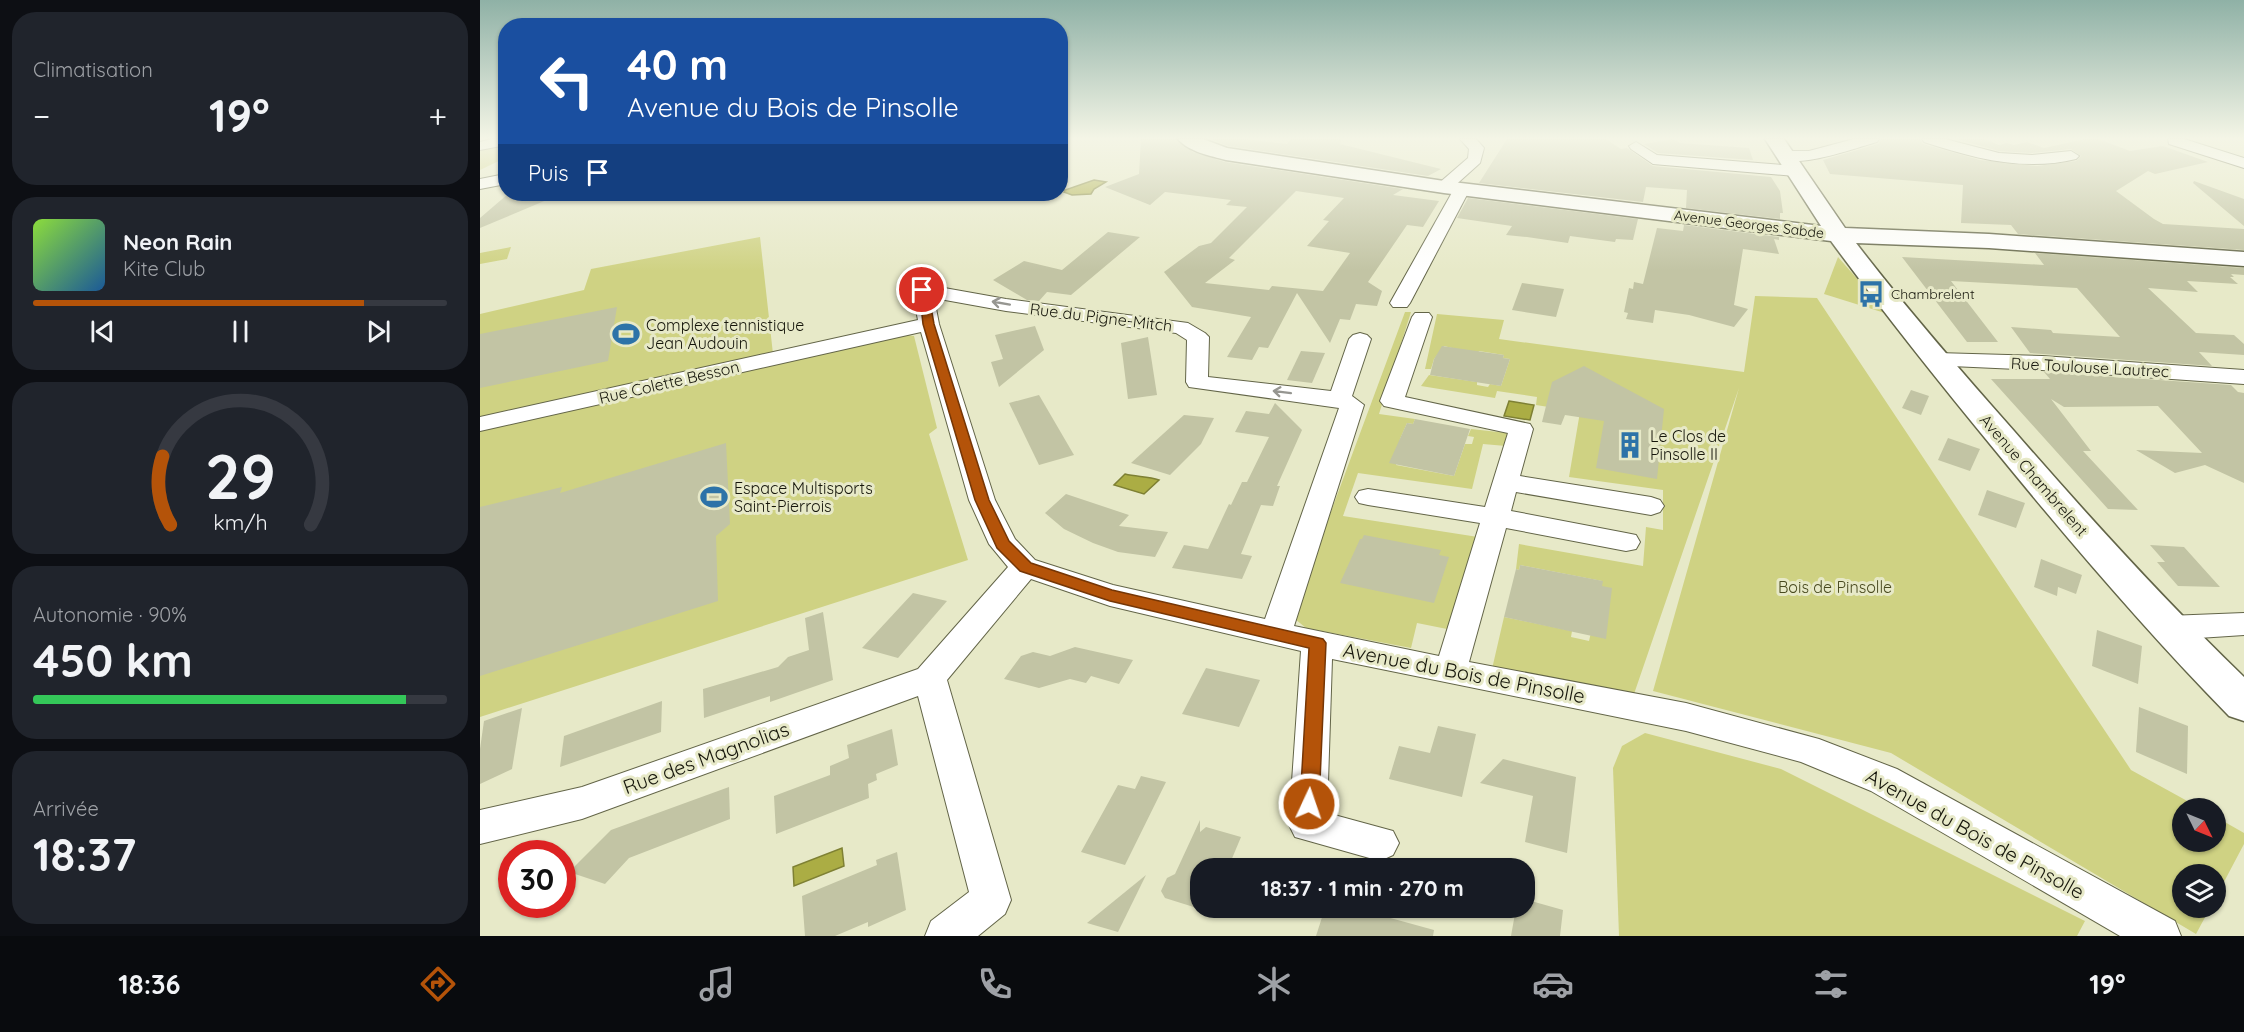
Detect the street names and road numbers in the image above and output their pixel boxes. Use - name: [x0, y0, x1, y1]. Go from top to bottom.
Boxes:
- street label: Avenue Georges Sabde: [1673, 206, 1825, 242]
- street label: Rue du Pigne-Mitch: [1029, 298, 1173, 336]
- street label: Rue Toulouse Lautrec: [2010, 353, 2170, 381]
- street label: Rue Colette Besson: [597, 356, 741, 408]
- street label: Avenue Chambrelent: [1976, 410, 2092, 540]
- street label: Avenue du Bois de Pinsolle: [1341, 637, 1587, 708]
- street label: Rue des Magnolias: [619, 716, 792, 799]
- street label: Avenue du Bois de Pinsolle: [1862, 763, 2089, 904]

